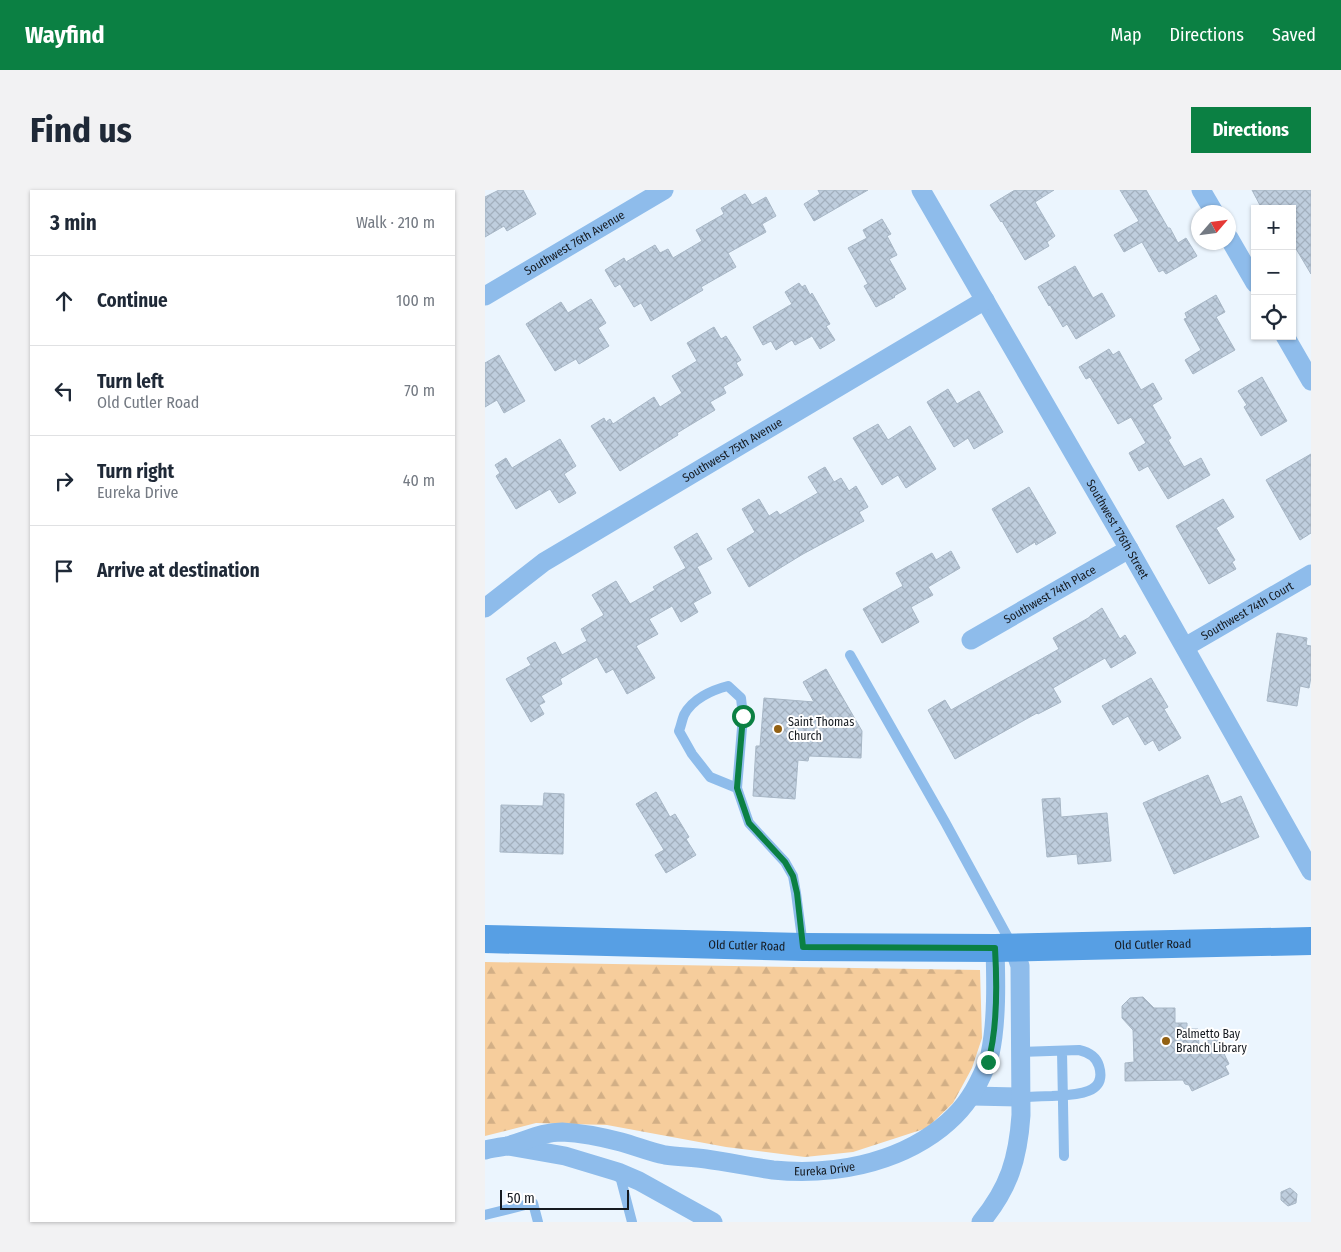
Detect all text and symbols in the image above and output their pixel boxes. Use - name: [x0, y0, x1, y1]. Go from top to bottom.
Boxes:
- text: Wayfind: [25, 21, 105, 49]
- text: Map: [1110, 24, 1142, 46]
- text: Directions: [1170, 24, 1244, 46]
- text: Saved: [1272, 24, 1316, 46]
- button: Directions: [1191, 107, 1311, 153]
- text: Find us: [30, 109, 132, 151]
- north arrow: [1191, 205, 1236, 250]
- map controls: [1251, 205, 1296, 340]
- button: +: [1251, 205, 1296, 250]
- street label: Southwest 76th Avenue: [522, 208, 627, 278]
- text: 3 min: [50, 210, 97, 236]
- text: Walk · 210 m: [356, 213, 435, 232]
- button: −: [1251, 250, 1296, 295]
- icon: ahead: [50, 287, 78, 315]
- text: Continue: [97, 289, 168, 312]
- text: 100 m: [396, 291, 435, 310]
- button: locate: [1251, 295, 1296, 340]
- text: Turn left: [97, 370, 164, 393]
- icon: left: [50, 377, 78, 405]
- text: 70 m: [404, 381, 435, 400]
- text: Old Cutler Road: [97, 393, 199, 412]
- street label: Southwest 75th Avenue: [680, 415, 785, 485]
- text: Turn right: [97, 460, 174, 483]
- icon: right: [50, 467, 78, 495]
- text: 40 m: [403, 471, 435, 490]
- street label: Southwest 176th Street: [1083, 477, 1152, 581]
- text: Eureka Drive: [97, 483, 178, 502]
- icon: arrive: [50, 557, 78, 585]
- text: Arrive at destination: [97, 559, 260, 582]
- street label: Southwest 74th Place: [1001, 563, 1098, 627]
- street label: Southwest 74th Court: [1199, 579, 1296, 643]
- route start: [732, 705, 755, 728]
- place label: Saint Thomas Church: [788, 715, 854, 743]
- marker: Saint Thomas Church: [772, 723, 784, 735]
- street label: Old Cutler Road: [1114, 937, 1191, 952]
- street label: Old Cutler Road: [708, 938, 786, 954]
- place label: Palmetto Bay Branch Library: [1176, 1027, 1247, 1055]
- marker: Palmetto Bay Branch Library: [1160, 1035, 1172, 1047]
- route end: [977, 1051, 1000, 1074]
- street label: Eureka Drive: [794, 1159, 856, 1178]
- scale bar: [500, 1187, 629, 1210]
- text: 50 m: [507, 1190, 535, 1207]

